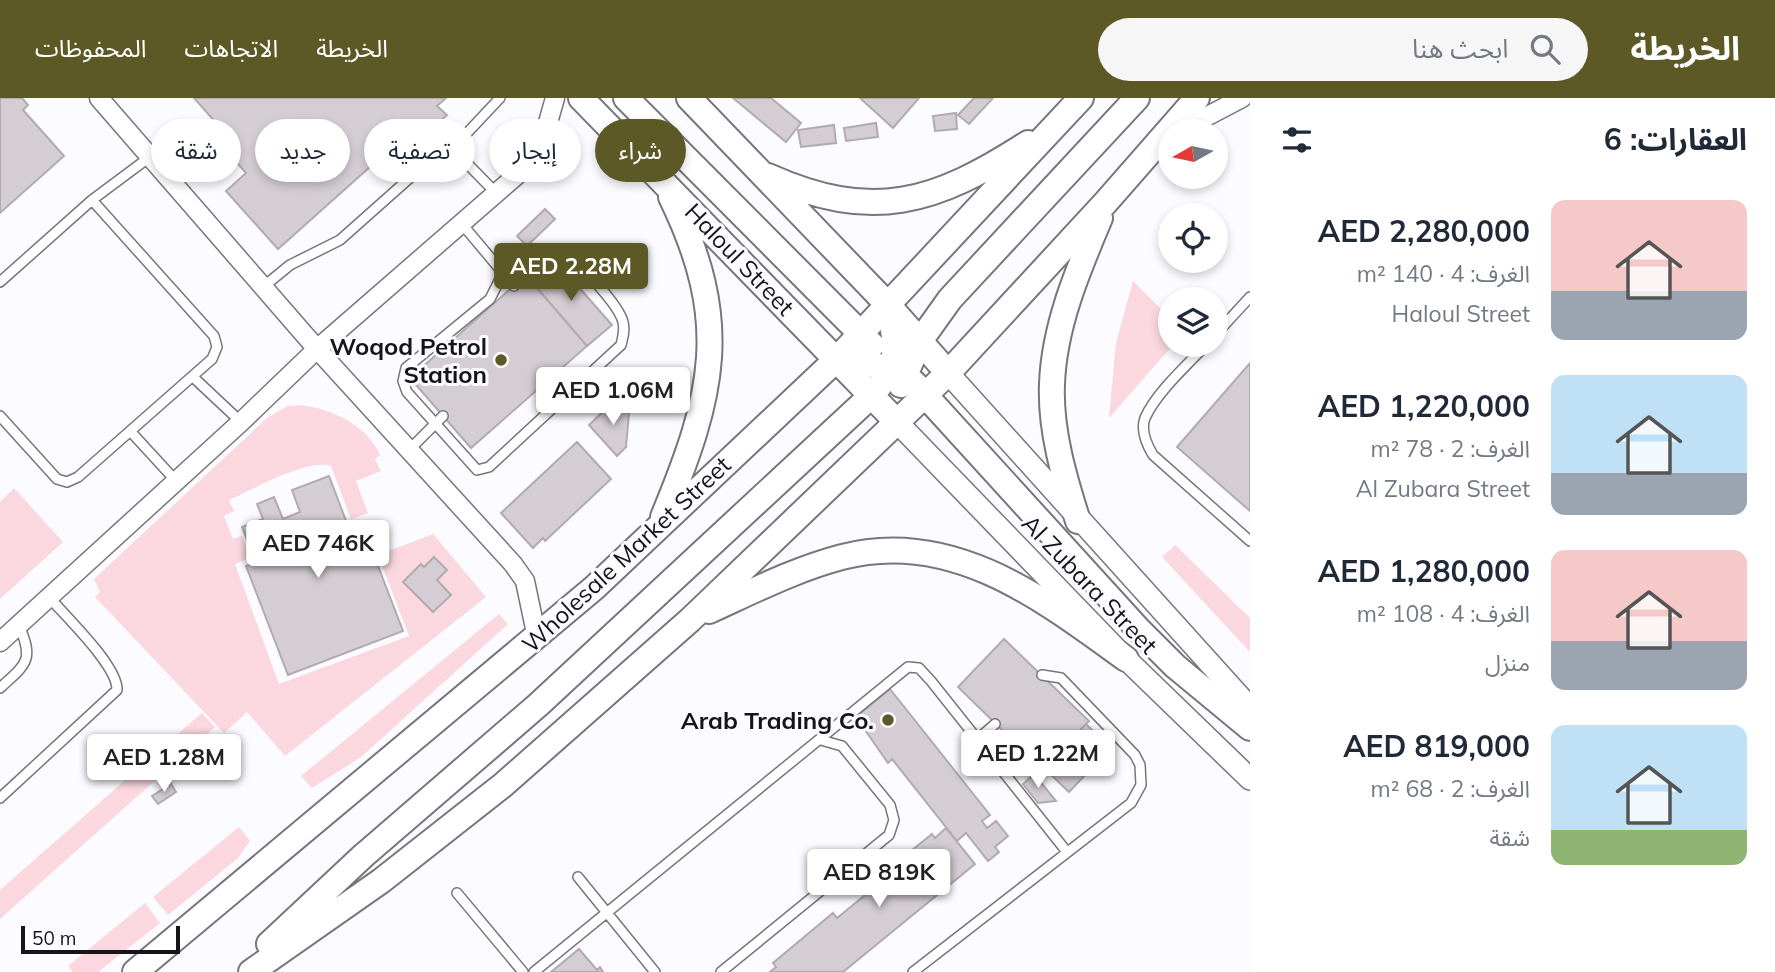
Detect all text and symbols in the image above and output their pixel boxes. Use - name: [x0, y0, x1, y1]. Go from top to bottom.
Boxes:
- search box: [1098, 18, 1588, 81]
- text: الخريطة: [1630, 27, 1740, 68]
- icon: search: [1526, 30, 1564, 68]
- text: ابحث هنا: [1412, 32, 1508, 65]
- text: المحفوظات: [35, 33, 146, 63]
- text: الاتجاهات: [184, 33, 278, 63]
- text: الخريطة: [316, 33, 388, 63]
- chip: شقة: [151, 119, 241, 182]
- chip: جديد: [255, 119, 350, 182]
- chip: تصفية: [364, 119, 475, 182]
- chip: إيجار: [489, 119, 581, 182]
- chip: شراء: [595, 119, 686, 182]
- north arrow: [1158, 119, 1228, 189]
- map controls: [1158, 119, 1228, 357]
- text: العقارات: 6: [1604, 120, 1747, 158]
- icon: filters: [1278, 121, 1316, 159]
- street label: Haloul Street: [679, 197, 801, 321]
- button: locate: [1158, 203, 1228, 273]
- text: AED 2,280,000: [1318, 212, 1530, 250]
- icon: home: [1607, 228, 1691, 312]
- pin: AED 2.28M: [491, 244, 651, 303]
- text: AED 2.28M: [510, 251, 632, 280]
- text: الغرف: 4 · 140 m²: [1357, 259, 1530, 288]
- button: layers: [1158, 287, 1228, 357]
- text: Haloul Street: [1392, 299, 1530, 328]
- place label: Woqod Petrol Station: [330, 331, 487, 389]
- marker: Woqod Petrol Station: [493, 352, 509, 368]
- pin: AED 1.06M: [533, 368, 693, 427]
- text: AED 1.06M: [552, 375, 674, 404]
- text: AED 1,220,000: [1318, 387, 1530, 425]
- icon: home: [1607, 403, 1691, 487]
- text: الغرف: 2 · 78 m²: [1371, 434, 1530, 463]
- street label: Wholesale Market Street: [515, 449, 737, 659]
- text: Al Zubara Street: [1356, 474, 1530, 503]
- street label: Al Zubara Street: [1016, 508, 1164, 660]
- pin: AED 746K: [246, 520, 390, 580]
- text: AED 746K: [262, 528, 374, 557]
- text: AED 1,280,000: [1318, 552, 1530, 590]
- icon: home: [1607, 578, 1691, 662]
- text: الغرف: 4 · 108 m²: [1357, 599, 1530, 628]
- text: منزل: [1485, 648, 1530, 677]
- place label: Arab Trading Co.: [681, 705, 874, 735]
- marker: Arab Trading Co.: [880, 712, 896, 728]
- text: AED 819,000: [1343, 727, 1530, 765]
- pin: AED 1.22M: [958, 730, 1118, 790]
- pin: AED 1.28M: [84, 734, 244, 794]
- text: AED 1.22M: [977, 738, 1099, 767]
- text: AED 1.28M: [103, 742, 225, 771]
- icon: home: [1607, 753, 1691, 837]
- text: الغرف: 2 · 68 m²: [1371, 774, 1530, 803]
- text: شقة: [1489, 823, 1530, 852]
- pin: AED 819K: [807, 850, 951, 909]
- text: AED 819K: [823, 857, 935, 886]
- scale bar: [21, 923, 180, 955]
- text: 50 m: [32, 926, 76, 950]

